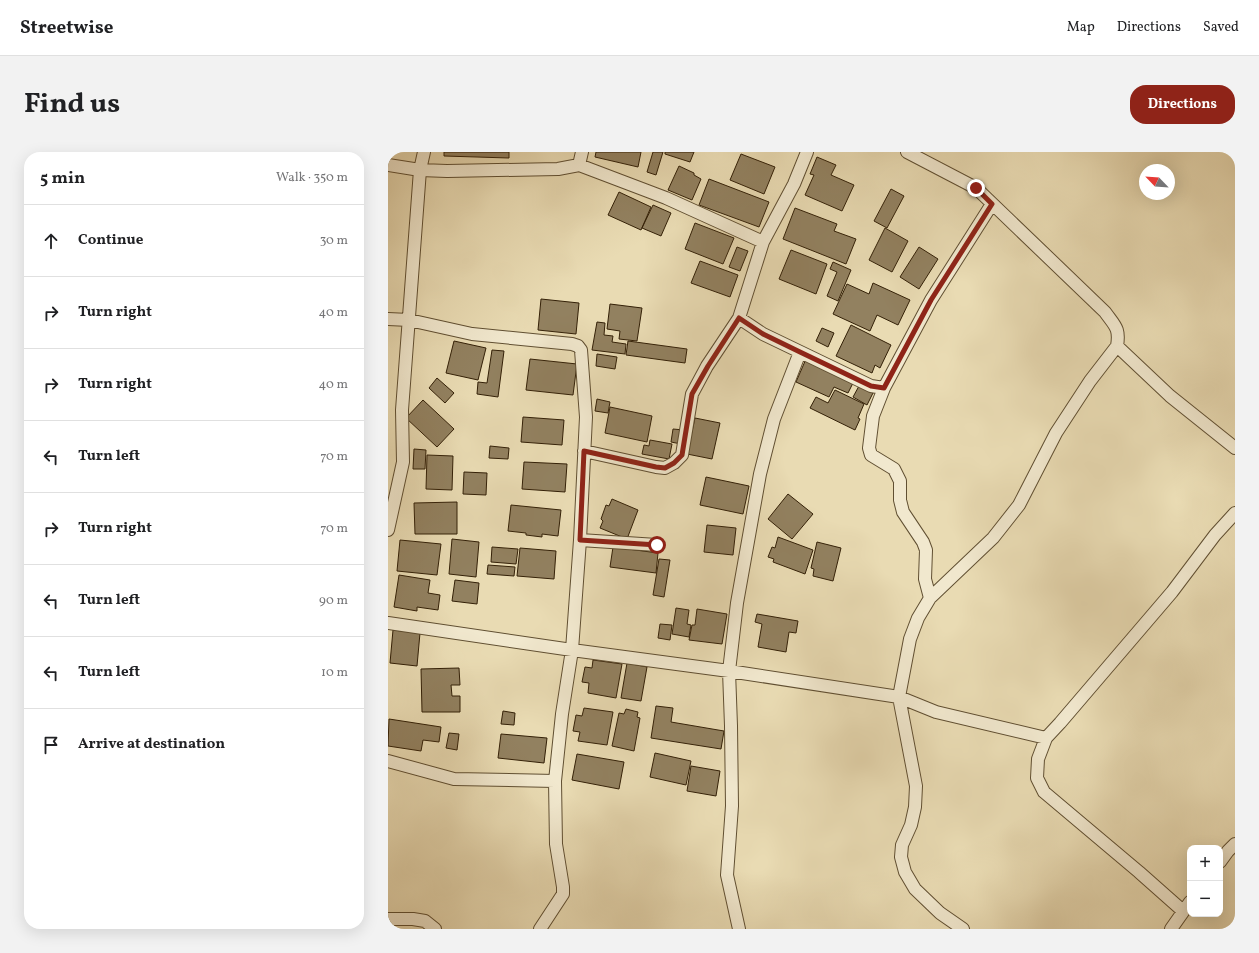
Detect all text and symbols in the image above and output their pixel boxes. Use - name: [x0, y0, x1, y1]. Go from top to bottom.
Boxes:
- text: Streetwise: [20, 15, 113, 41]
- text: Map: [1067, 18, 1095, 37]
- text: Directions: [1117, 18, 1181, 37]
- text: Saved: [1203, 18, 1239, 37]
- text: Find us: [24, 85, 120, 124]
- button: Directions: [1130, 85, 1235, 124]
- north arrow: [1139, 164, 1175, 200]
- text: 5 min: [40, 167, 85, 190]
- text: Walk · 350 m: [276, 169, 348, 187]
- route end: [967, 179, 985, 197]
- icon: ahead: [40, 230, 62, 252]
- text: Continue: [78, 230, 143, 251]
- text: 30 m: [320, 232, 348, 250]
- icon: right: [40, 302, 62, 324]
- text: Turn right: [78, 302, 152, 323]
- text: 40 m: [319, 304, 348, 322]
- icon: right: [40, 374, 62, 396]
- text: Turn right: [78, 374, 152, 395]
- text: 40 m: [319, 376, 348, 394]
- icon: left: [40, 446, 62, 468]
- text: Turn left: [78, 446, 140, 467]
- text: 70 m: [320, 448, 348, 466]
- icon: right: [40, 518, 62, 540]
- text: Turn right: [78, 518, 152, 539]
- text: 70 m: [320, 520, 348, 538]
- route start: [648, 536, 666, 554]
- icon: left: [40, 590, 62, 612]
- text: Turn left: [78, 590, 140, 611]
- text: 90 m: [319, 592, 348, 610]
- icon: left: [40, 662, 62, 684]
- text: Turn left: [78, 662, 140, 683]
- text: 10 m: [321, 664, 348, 682]
- icon: arrive: [40, 734, 62, 756]
- text: Arrive at destination: [78, 734, 225, 755]
- map controls: [1187, 845, 1223, 917]
- button: +: [1187, 845, 1223, 881]
- button: −: [1187, 881, 1223, 917]

